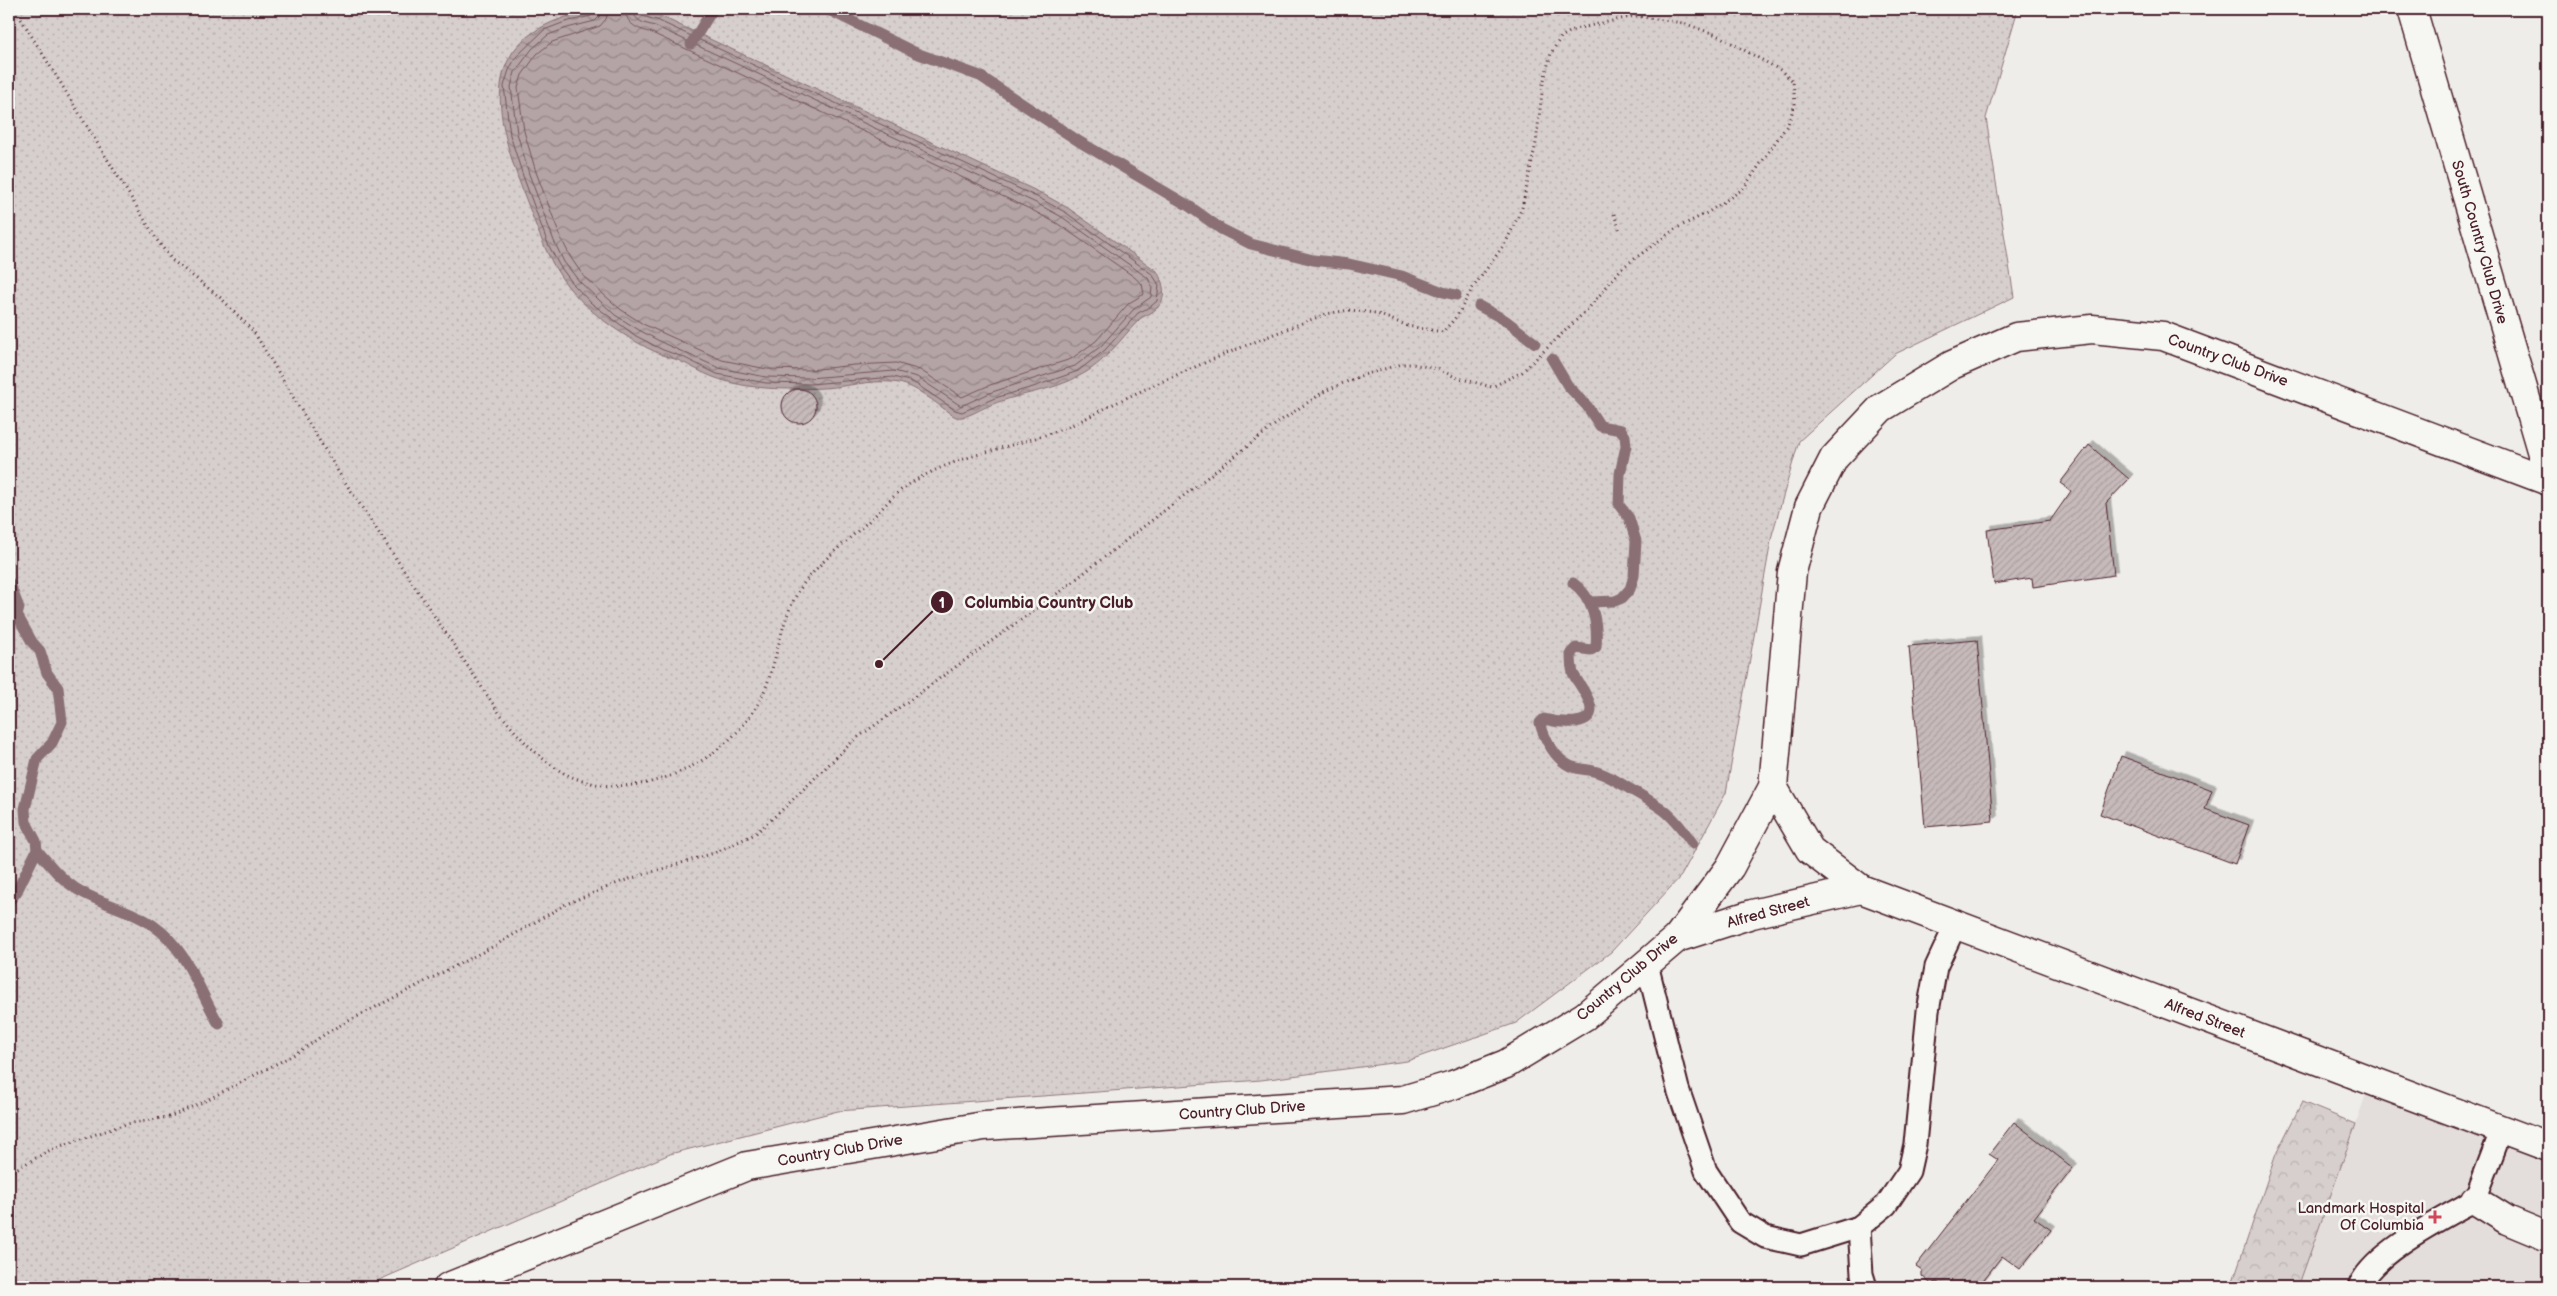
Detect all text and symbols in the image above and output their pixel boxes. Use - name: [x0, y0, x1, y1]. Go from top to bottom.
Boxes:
- street label: South Country Club Drive: [2447, 158, 2512, 326]
- street label: Country Club Drive: [2165, 330, 2291, 391]
- callout: Columbia Country Club: [930, 587, 1144, 618]
- text: 1: [939, 594, 945, 613]
- text: Columbia Country Club: [965, 594, 1134, 613]
- street label: Alfred Street: [1725, 892, 1812, 933]
- street label: Country Club Drive: [1573, 929, 1682, 1025]
- street label: Alfred Street: [2162, 994, 2248, 1043]
- street label: Country Club Drive: [1178, 1097, 1306, 1124]
- street label: Country Club Drive: [776, 1130, 904, 1171]
- place label: Landmark Hospital Of Columbia: [2297, 1199, 2424, 1235]
- marker: Landmark Hospital Of Columbia: [2428, 1210, 2442, 1224]

